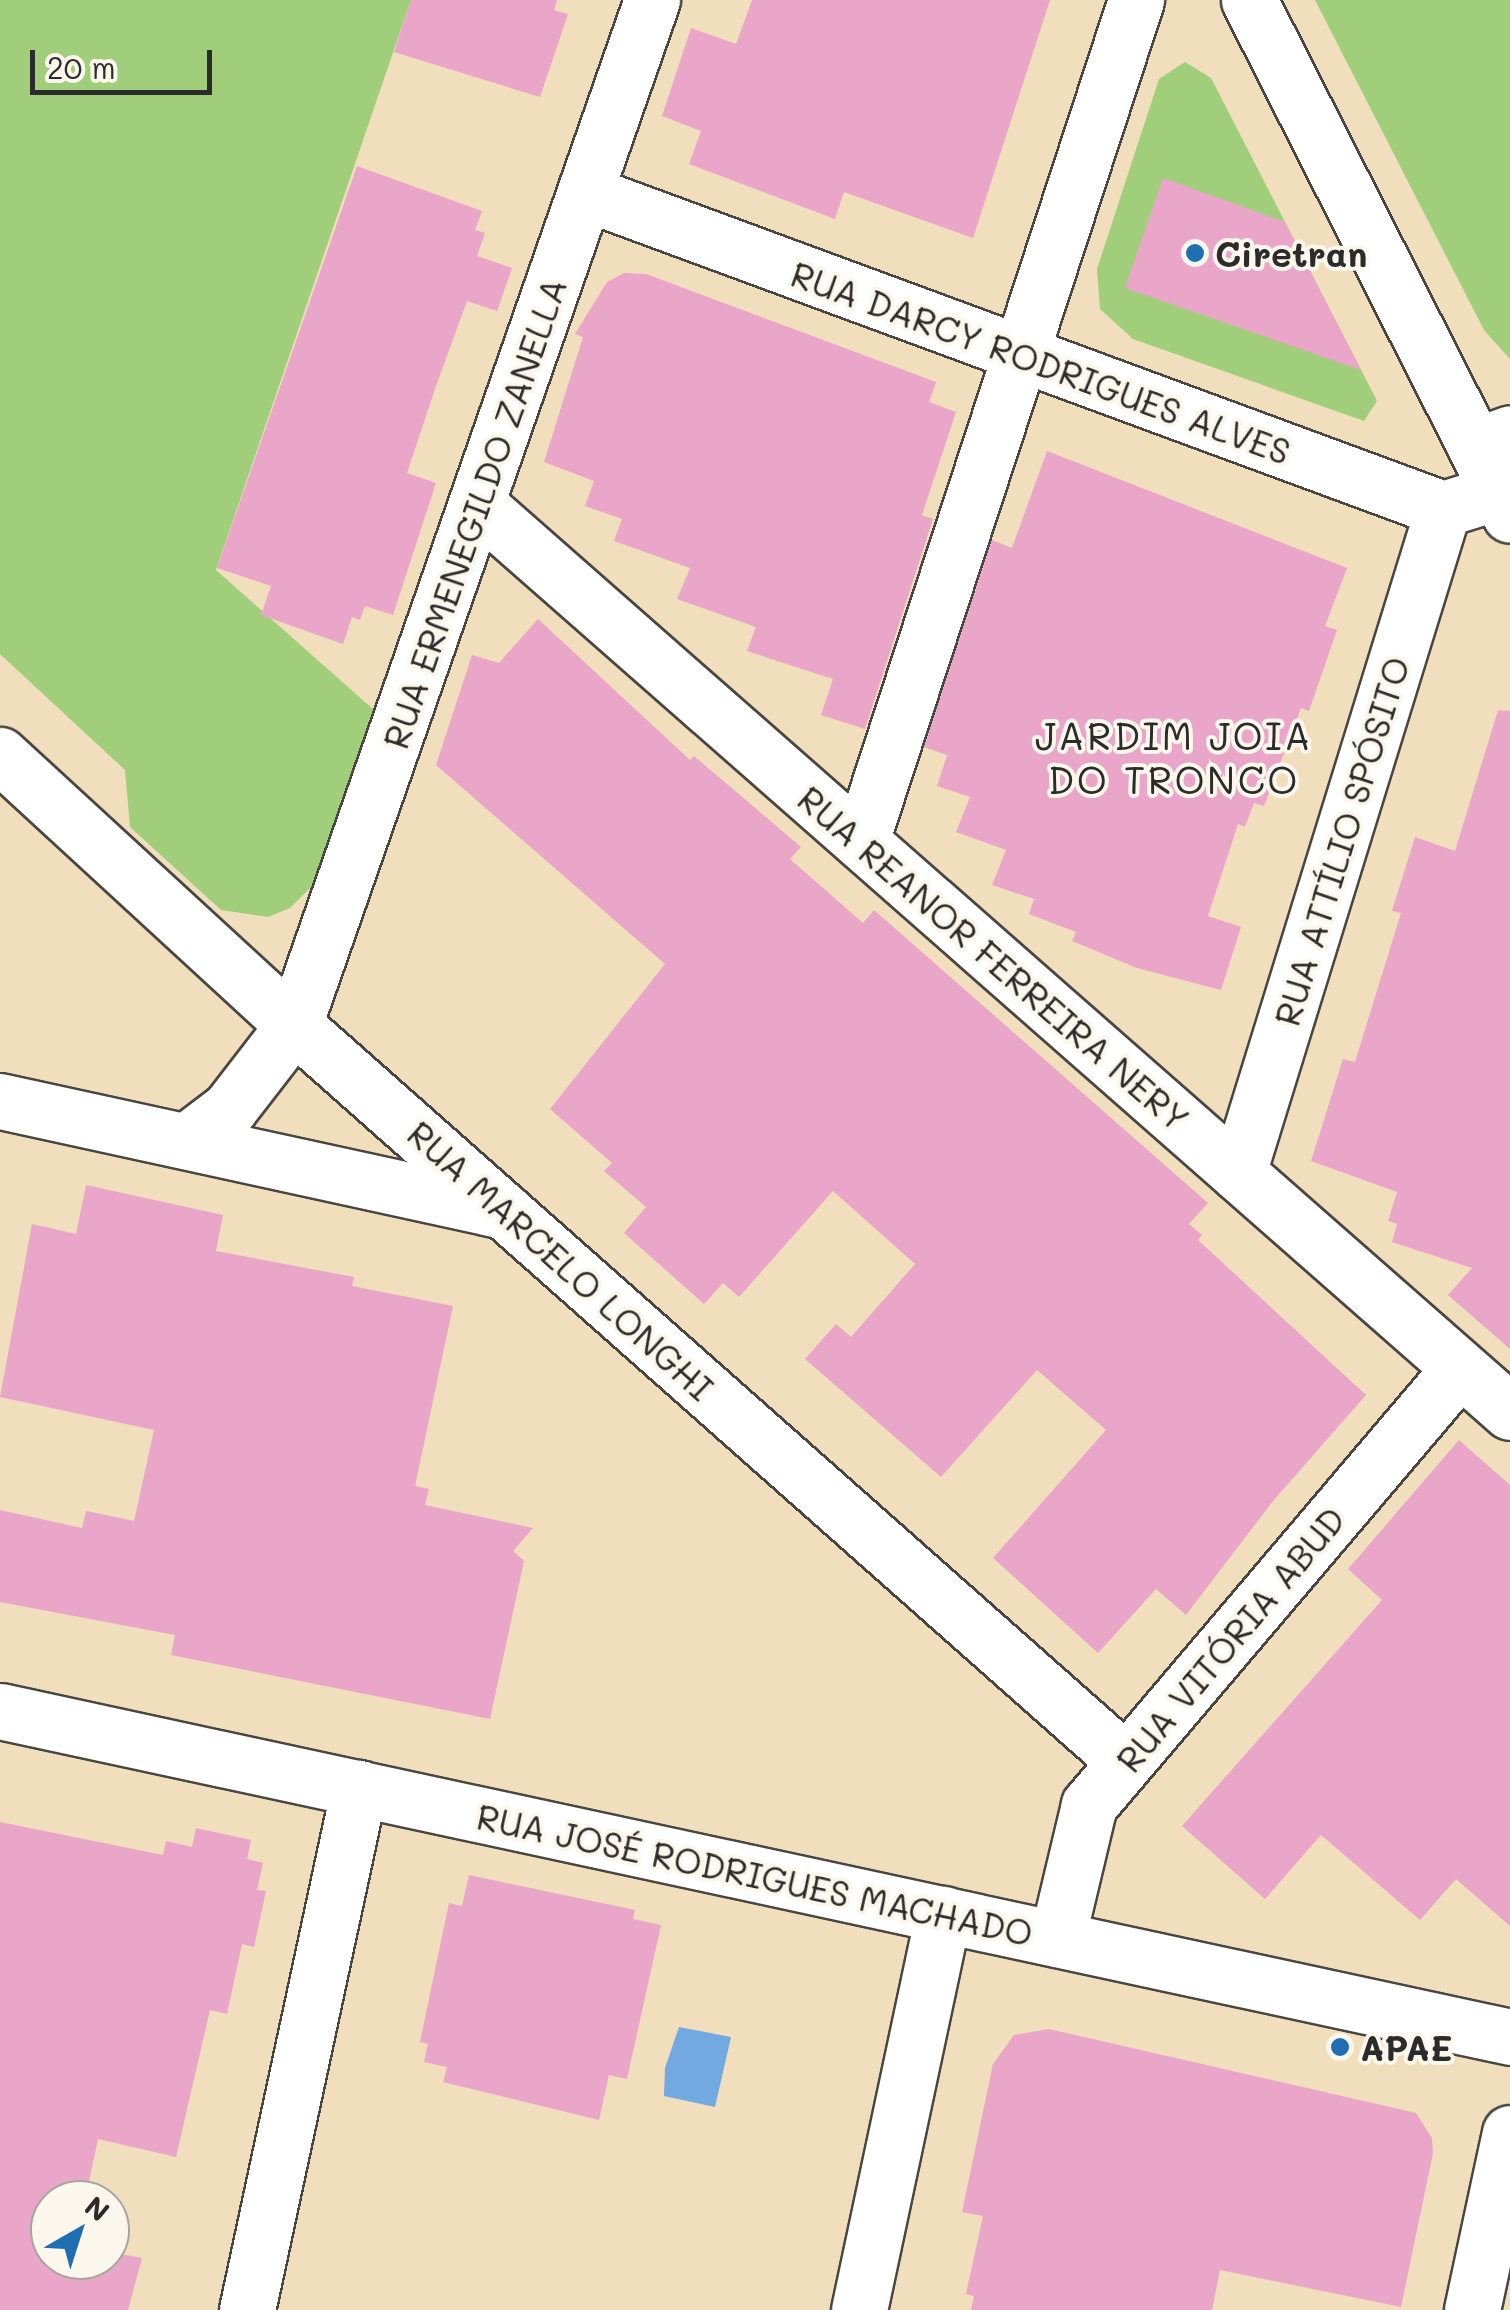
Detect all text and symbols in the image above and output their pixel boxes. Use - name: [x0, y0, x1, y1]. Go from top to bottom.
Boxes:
- scale bar: [35, 30, 218, 92]
- text: 20 m: [47, 47, 116, 87]
- place label: Ciretran: [1215, 232, 1367, 274]
- marker: Ciretran: [1184, 242, 1206, 264]
- street label: RUA DARCY RODRIGUES ALVES: [786, 252, 1296, 472]
- street label: RUA ERMENEGILDO ZANELLA: [374, 272, 574, 754]
- street label: RUA ATTÍLIO SPÓSITO: [1265, 652, 1417, 1030]
- district label: JARDIM JOIA DO TRONCO: [1035, 713, 1313, 802]
- street label: RUA REANOR FERREIRA NERY: [790, 777, 1198, 1139]
- street label: RUA MARCELO LONGHI: [400, 1112, 722, 1408]
- street label: RUA VITÓRIA ABUD: [1107, 1498, 1353, 1780]
- street label: RUA JOSÉ RODRIGUES MACHADO: [473, 1794, 1037, 1954]
- place label: APAE: [1360, 2026, 1452, 2068]
- marker: APAE: [1329, 2036, 1351, 2058]
- north arrow: [30, 2180, 130, 2280]
- text: N: [78, 2188, 117, 2229]

